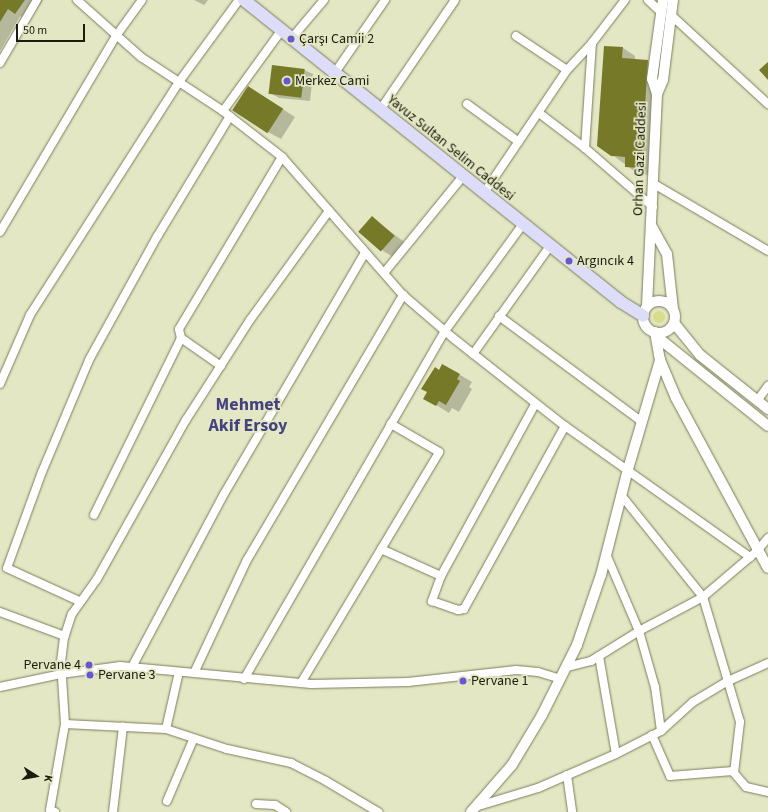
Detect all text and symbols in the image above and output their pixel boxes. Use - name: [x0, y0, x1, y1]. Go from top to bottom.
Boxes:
- scale bar: [18, 16, 87, 42]
- text: 50 m: [23, 22, 47, 39]
- place label: Çarşı Camii 2: [299, 31, 374, 47]
- marker: Çarşı Camii 2: [286, 34, 296, 44]
- place label: Merkez Cami: [295, 73, 369, 89]
- marker: Merkez Cami: [282, 76, 292, 86]
- street label: Yavuz Sultan Selim Caddesi: [384, 91, 518, 205]
- street label: Orhan Gazi Caddesi: [630, 102, 650, 216]
- place label: Argıncık 4: [577, 253, 634, 269]
- marker: Argıncık 4: [564, 256, 574, 266]
- district label: Mehmet Akif Ersoy: [209, 395, 287, 438]
- place label: Pervane 4: [24, 657, 81, 673]
- marker: Pervane 4: [84, 660, 94, 670]
- place label: Pervane 3: [98, 667, 155, 683]
- marker: Pervane 3: [85, 670, 95, 680]
- place label: Pervane 1: [471, 673, 528, 689]
- marker: Pervane 1: [458, 676, 468, 686]
- north arrow: [16, 756, 56, 796]
- text: K: [40, 774, 56, 783]

